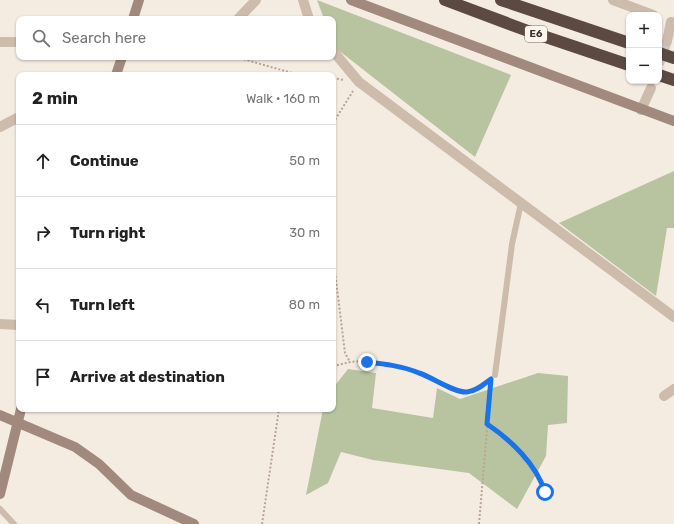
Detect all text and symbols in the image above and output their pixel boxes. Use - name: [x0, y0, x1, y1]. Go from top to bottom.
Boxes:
- map controls: [626, 12, 662, 84]
- button: +: [626, 12, 662, 48]
- search box: [16, 16, 336, 60]
- road number: E6: [525, 26, 547, 42]
- icon: search: [30, 27, 52, 49]
- text: Search here: [62, 29, 146, 47]
- button: −: [626, 48, 662, 84]
- text: 2 min: [32, 88, 78, 108]
- text: Walk · 160 m: [246, 91, 320, 106]
- icon: ahead: [32, 150, 54, 172]
- text: Continue: [70, 152, 139, 170]
- text: 50 m: [289, 153, 320, 168]
- icon: right: [32, 222, 54, 244]
- text: Turn right: [70, 224, 145, 242]
- text: 30 m: [289, 225, 320, 240]
- icon: left: [32, 294, 54, 316]
- text: Turn left: [70, 296, 135, 314]
- text: 80 m: [289, 297, 320, 312]
- route end: [358, 353, 376, 371]
- icon: arrive: [32, 366, 54, 388]
- text: Arrive at destination: [70, 368, 225, 386]
- route start: [536, 483, 554, 501]

